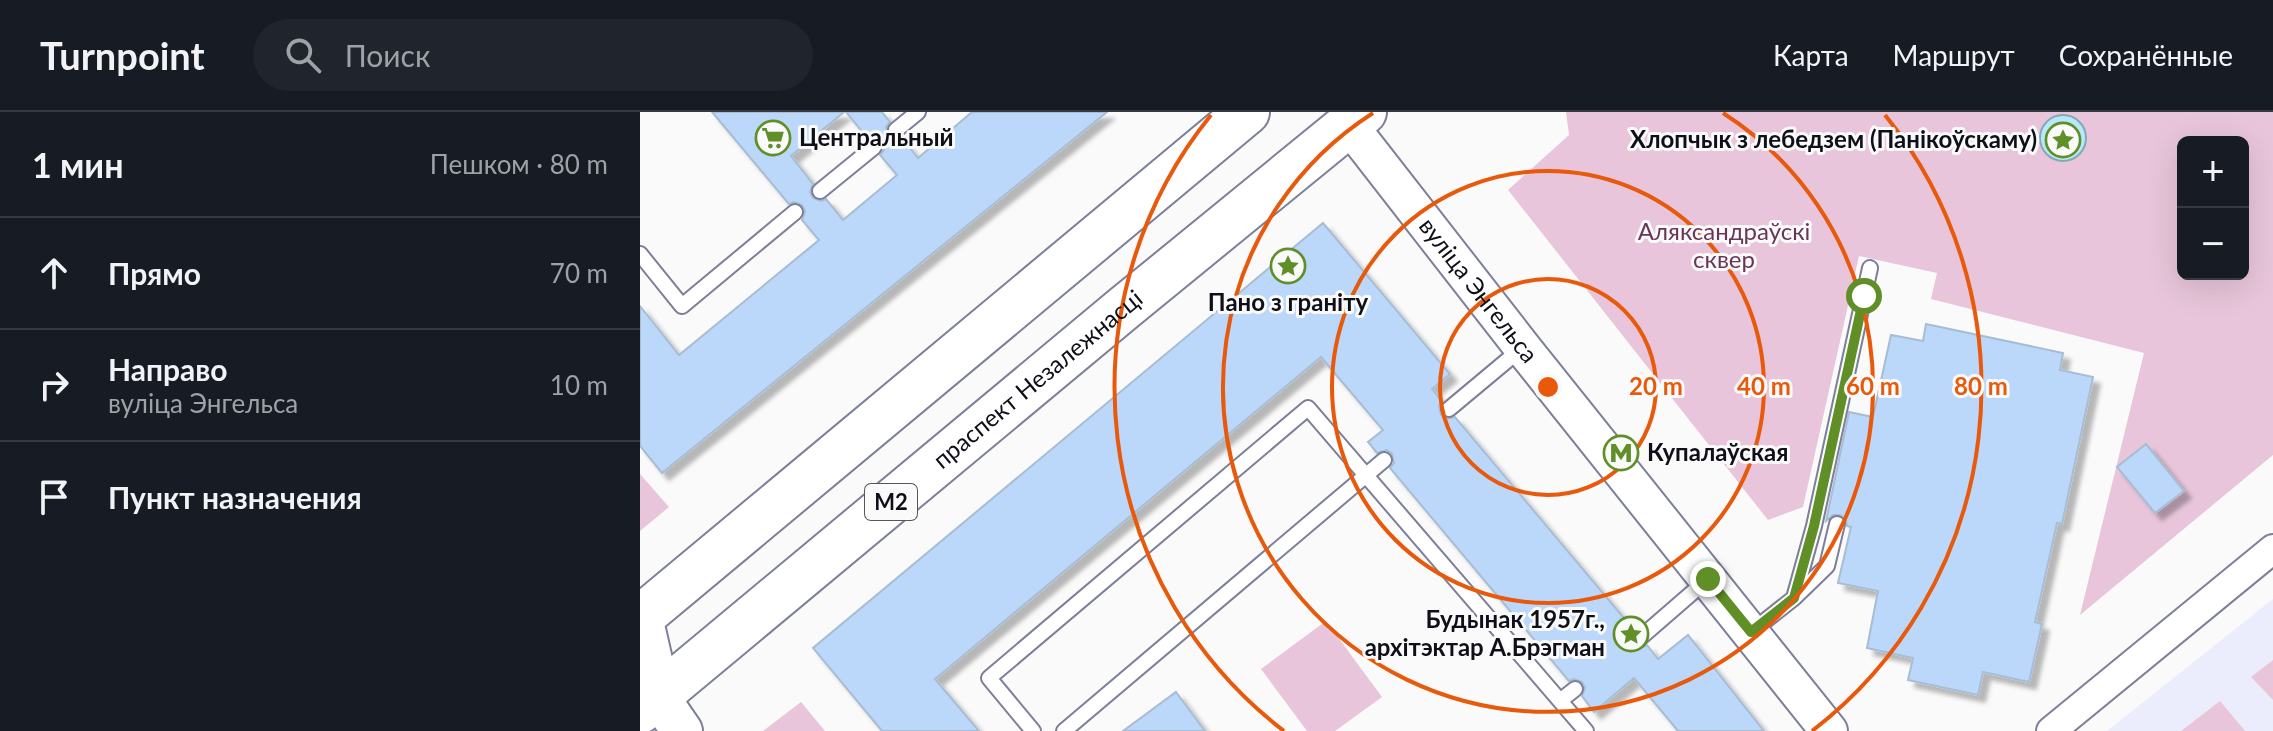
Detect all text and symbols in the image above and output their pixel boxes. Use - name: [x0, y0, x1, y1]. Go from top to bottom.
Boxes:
- search box: [253, 19, 813, 91]
- text: Turnpoint: [40, 32, 205, 78]
- icon: search: [281, 33, 325, 77]
- text: Поиск: [345, 37, 430, 73]
- text: Карта: [1773, 38, 1849, 72]
- text: Маршрут: [1893, 38, 2015, 72]
- text: Сохранённые: [2059, 38, 2233, 72]
- supermarket icon: Центральный: [754, 119, 792, 157]
- place icon: Хлопчык з лебедзем (Панікоўскаму): [2044, 121, 2082, 159]
- place label: Центральный: [799, 122, 954, 151]
- place label: Хлопчык з лебедзем (Панікоўскаму): [1630, 124, 2037, 153]
- map controls: [2177, 136, 2249, 280]
- button: +: [2177, 136, 2249, 208]
- text: 1 мин: [32, 144, 124, 185]
- text: Пешком · 80 m: [430, 148, 608, 180]
- button: −: [2177, 208, 2249, 280]
- street label: вуліца Энгельса: [1414, 211, 1545, 368]
- park label: Аляксандраўскі сквер: [1638, 216, 1810, 273]
- place icon: Пано з граніту: [1269, 247, 1307, 285]
- icon: ahead: [32, 251, 76, 295]
- text: Прямо: [108, 255, 201, 291]
- text: 70 m: [550, 257, 608, 289]
- route start: [1846, 278, 1882, 314]
- street label: праспект Незалежнасці: [927, 283, 1148, 474]
- place label: Пано з граніту: [1208, 287, 1368, 316]
- text: Направо: [108, 351, 228, 387]
- icon: right: [32, 363, 76, 407]
- text: 10 m: [550, 369, 608, 401]
- text: 20 m: [1629, 371, 1683, 400]
- text: 40 m: [1737, 371, 1791, 400]
- text: 60 m: [1846, 371, 1900, 400]
- text: 80 m: [1954, 371, 2008, 400]
- centre of rings: [1534, 373, 1562, 401]
- text: вуліца Энгельса: [108, 387, 298, 419]
- metro station icon: Купалаўская: [1602, 434, 1640, 472]
- place label: Купалаўская: [1647, 437, 1788, 466]
- icon: arrive: [32, 475, 76, 519]
- text: Пункт назначения: [108, 479, 362, 515]
- road number: М2: [865, 484, 917, 520]
- route end: [1690, 561, 1726, 597]
- place label: Будынак 1957г., архітэктар А.Брэгман: [1365, 604, 1605, 661]
- place icon: Будынак 1957г., архітэктар А.Брэгман: [1612, 615, 1650, 653]

